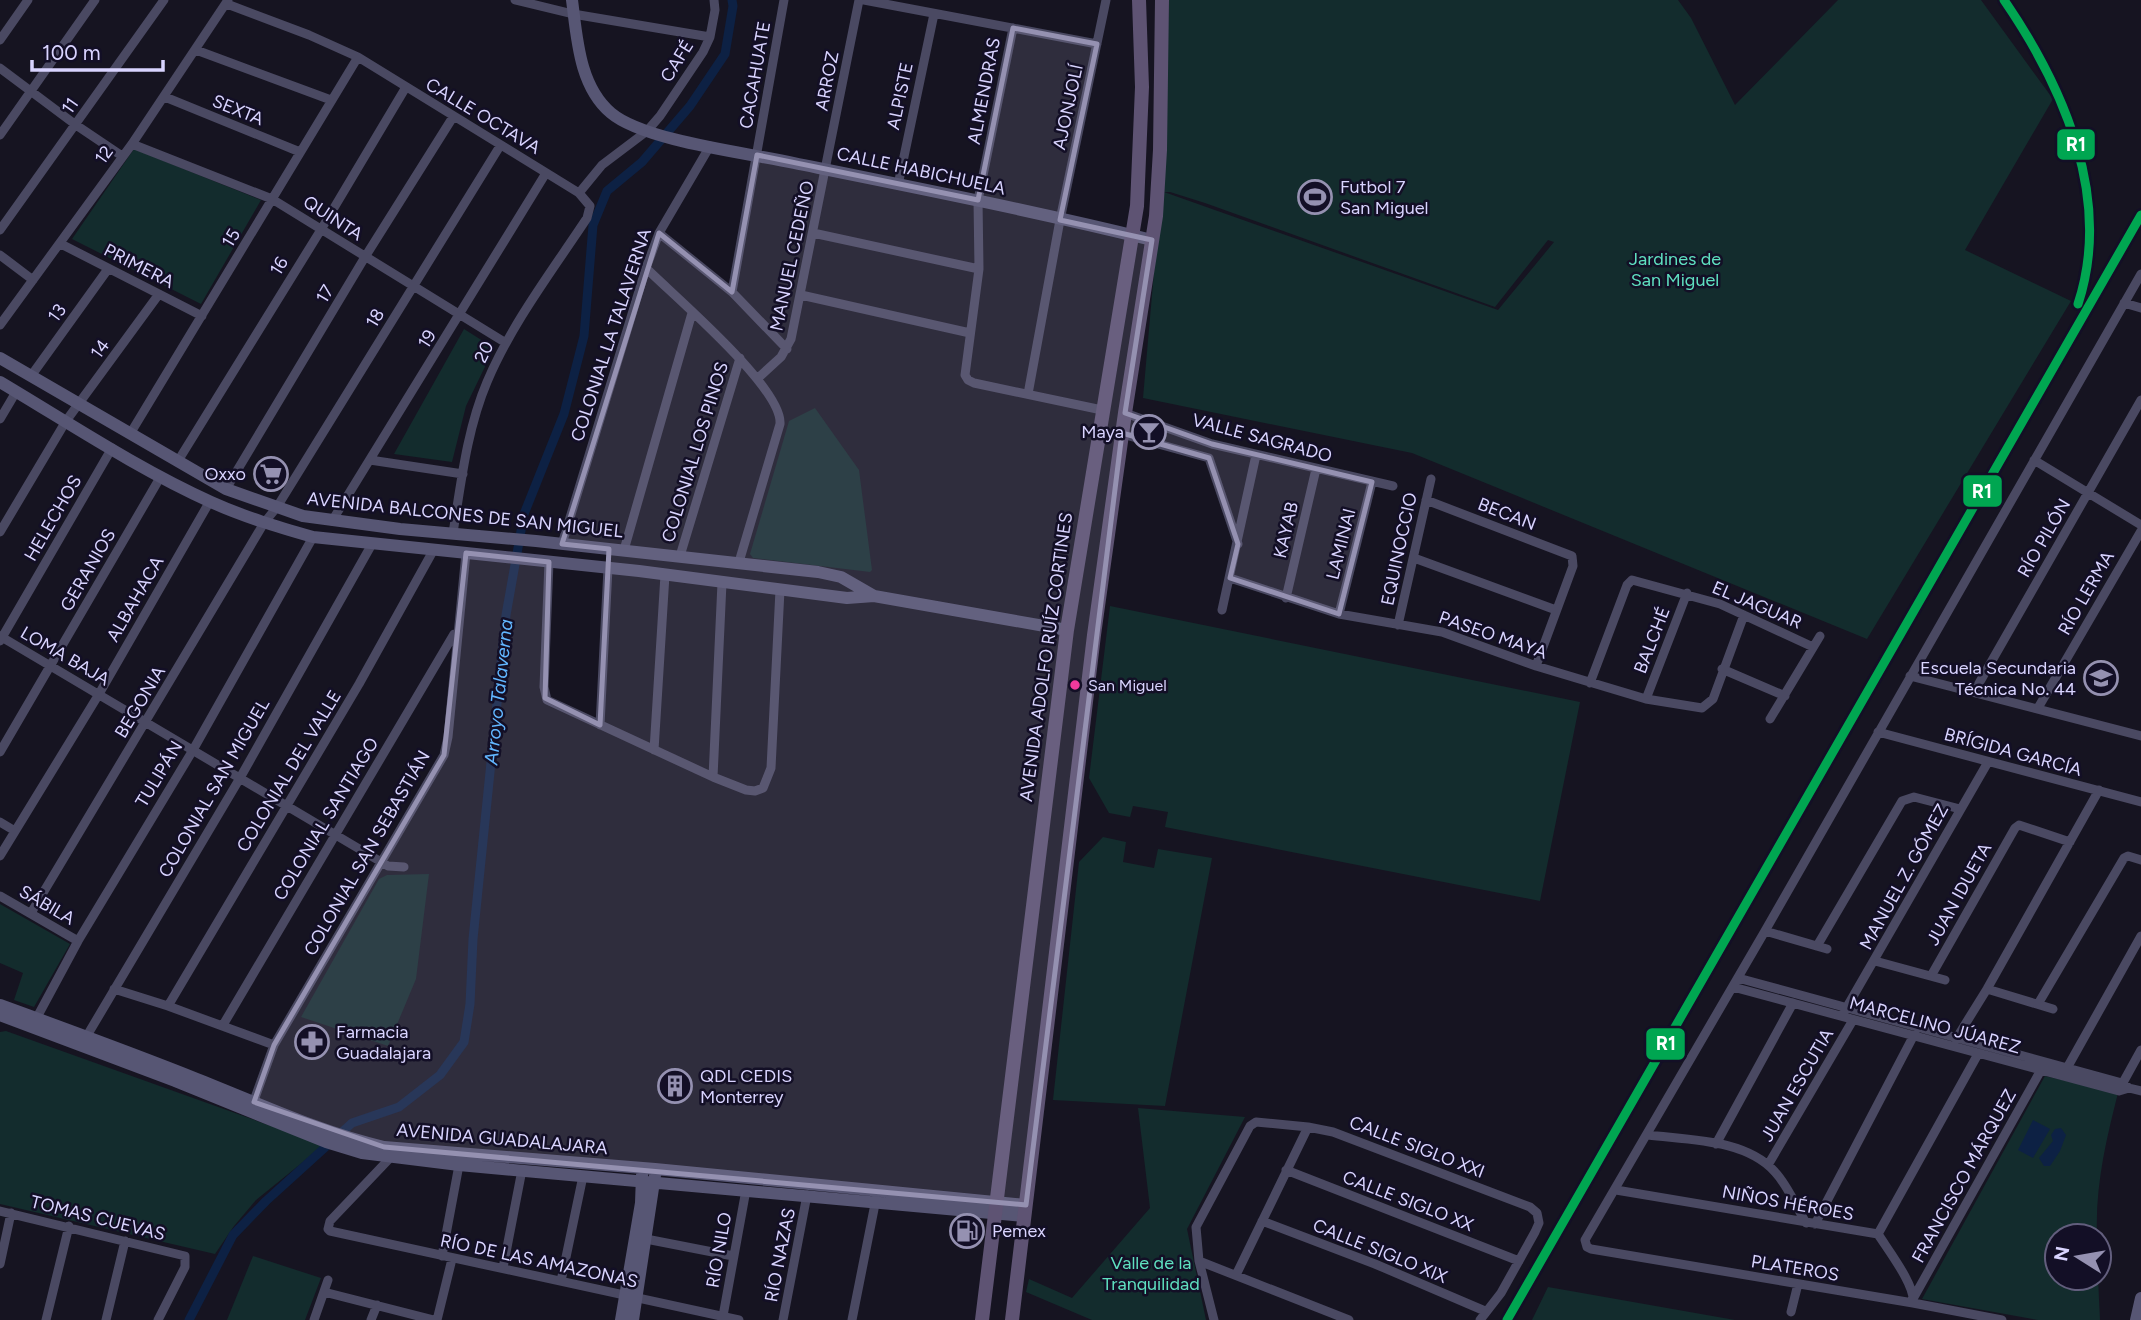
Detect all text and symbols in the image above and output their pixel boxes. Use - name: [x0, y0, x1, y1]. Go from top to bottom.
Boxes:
- street label: CACAHUATE: [735, 20, 775, 130]
- scale bar: [32, 28, 163, 72]
- street label: CAFÉ: [656, 36, 698, 86]
- street label: ALMENDRAS: [963, 36, 1005, 146]
- text: 100 m: [42, 40, 101, 65]
- street label: ARROZ: [810, 49, 844, 113]
- street label: ALPISTE: [882, 60, 918, 132]
- street label: AJONJOLÍ: [1048, 61, 1088, 152]
- street label: CALLE OCTAVA: [422, 73, 544, 159]
- street label: SEXTA: [209, 90, 267, 130]
- street label: 11: [57, 94, 83, 118]
- line badge: R1: [2056, 128, 2096, 161]
- text: R1: [2066, 133, 2086, 156]
- street label: 12: [90, 141, 118, 169]
- street label: CALLE HABICHUELA: [835, 142, 1007, 200]
- place label: Futbol 7 San Miguel: [1340, 176, 1429, 219]
- sports icon: Futbol 7 San Miguel: [1296, 178, 1334, 216]
- street label: MANUEL CEDEÑO: [765, 179, 819, 333]
- street label: QUINTA: [299, 191, 367, 245]
- street label: 15: [217, 225, 245, 251]
- street label: COLONIAL LA TALAVERNA: [566, 226, 656, 444]
- street label: PRIMERA: [100, 239, 178, 293]
- park label: Jardines de San Miguel: [1629, 248, 1721, 291]
- street label: 16: [265, 253, 293, 279]
- street label: 17: [311, 281, 339, 307]
- street label: 13: [43, 300, 71, 326]
- street label: 18: [361, 304, 389, 332]
- street label: 19: [413, 326, 441, 352]
- street label: 14: [86, 335, 114, 363]
- street label: 20: [469, 337, 499, 367]
- street label: COLONIAL LOS PINOS: [657, 359, 733, 545]
- street label: VALLE SAGRADO: [1190, 409, 1334, 467]
- bar icon: Maya: [1130, 413, 1168, 451]
- place label: Maya: [1081, 421, 1124, 443]
- supermarket icon: Oxxo: [252, 455, 290, 493]
- place label: Oxxo: [205, 463, 246, 485]
- street label: HELECHOS: [20, 471, 86, 565]
- line badge: R1: [1962, 474, 2003, 508]
- text: R1: [1972, 480, 1992, 503]
- street label: AVENIDA BALCONES DE SAN MIGUEL: [306, 487, 625, 543]
- street label: EQUINOCCIO: [1376, 490, 1422, 608]
- street label: BECAN: [1475, 493, 1539, 535]
- street label: RÍO PILÓN: [2013, 495, 2075, 581]
- street label: KAYAB: [1269, 500, 1303, 560]
- street label: LAMINAI: [1322, 506, 1360, 582]
- street label: AVENIDA ADOLFO RUÍZ CORTINES: [1015, 511, 1077, 803]
- street label: GERANIOS: [56, 525, 120, 615]
- street label: RÍO LERMA: [2053, 547, 2119, 639]
- street label: ALBAHACA: [102, 552, 168, 646]
- street label: EL JAGUAR: [1709, 576, 1805, 634]
- street label: BALCHÉ: [1629, 604, 1675, 676]
- street label: PASEO MAYA: [1436, 606, 1550, 664]
- water label: Arroyo Talaverna: [479, 618, 518, 767]
- street label: LOMA BAJA: [16, 622, 114, 690]
- place label: Escuela Secundaria Técnica No. 44: [1920, 657, 2076, 700]
- school or university icon: Escuela Secundaria Técnica No. 44: [2082, 659, 2120, 697]
- street label: BEGONIA: [110, 662, 170, 742]
- place label: San Miguel: [1088, 676, 1167, 695]
- marker: San Miguel: [1068, 678, 1082, 692]
- street label: COLONIAL DEL VALLE: [232, 686, 346, 856]
- street label: COLONIAL SAN MIGUEL: [154, 694, 275, 881]
- street label: BRÍGIDA GARCÍA: [1942, 723, 2084, 781]
- street label: COLONIAL SANTIAGO: [269, 734, 383, 904]
- street label: TULIPÁN: [131, 737, 187, 811]
- street label: COLONIAL SAN SEBASTIÁN: [299, 746, 435, 960]
- street label: MANUEL Z. GÓMEZ: [1855, 800, 1953, 954]
- street label: JUAN IDUETA: [1922, 839, 1996, 949]
- street label: SÁBILA: [15, 880, 79, 930]
- street label: MARCELINO JÚAREZ: [1847, 992, 2023, 1058]
- place label: Farmacia Guadalajara: [336, 1021, 431, 1064]
- pharmacy icon: Farmacia Guadalajara: [293, 1023, 331, 1061]
- street label: JUAN ESCUTIA: [1756, 1025, 1838, 1145]
- line badge: R1: [1645, 1027, 1686, 1061]
- text: R1: [1656, 1032, 1676, 1055]
- place label: QDL CEDIS Monterrey: [700, 1065, 792, 1108]
- building icon: QDL CEDIS Monterrey: [656, 1067, 694, 1105]
- street label: FRANCISCO MÁRQUEZ: [1907, 1085, 2021, 1267]
- street label: CALLE SIGLO XXI: [1346, 1111, 1488, 1183]
- street label: AVENIDA GUADALAJARA: [395, 1119, 609, 1159]
- street label: CALLE SIGLO XX: [1340, 1166, 1476, 1236]
- street label: NIÑOS HÉROES: [1720, 1181, 1856, 1225]
- street label: TOMAS CUEVAS: [28, 1191, 168, 1245]
- street label: RÍO NAZAS: [760, 1206, 800, 1304]
- street label: RÍO NILO: [702, 1210, 736, 1290]
- fuel station icon: Pemex: [948, 1212, 986, 1250]
- street label: CALLE SIGLO XIX: [1310, 1214, 1450, 1288]
- place label: Pemex: [992, 1220, 1046, 1242]
- north arrow: [2043, 1222, 2113, 1292]
- street label: RÍO DE LAS AMAZONAS: [438, 1229, 640, 1293]
- text: N: [2049, 1244, 2074, 1263]
- street label: PLATEROS: [1750, 1250, 1840, 1286]
- park label: Valle de la Tranquilidad: [1102, 1252, 1200, 1295]

